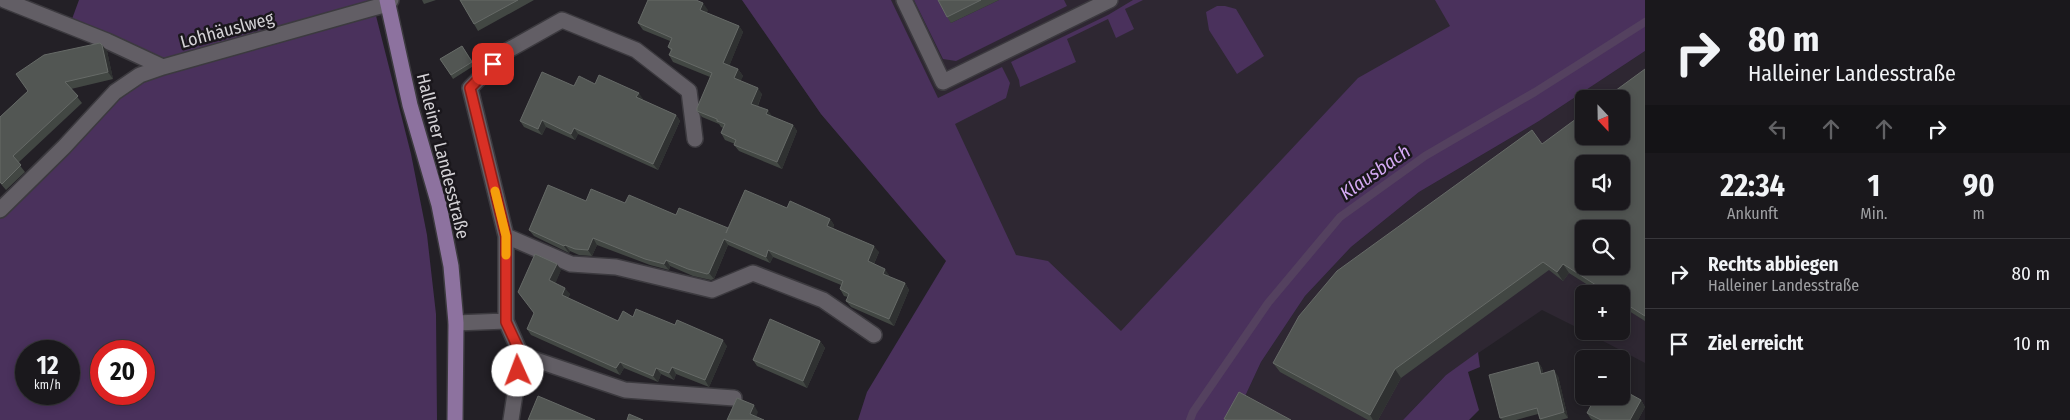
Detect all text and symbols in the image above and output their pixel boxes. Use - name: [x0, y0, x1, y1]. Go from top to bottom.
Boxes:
- street label: Lohhäuslweg: [178, 7, 277, 53]
- text: 80 m: [1748, 18, 1820, 60]
- icon: right: [1665, 20, 1730, 85]
- pin: [472, 43, 514, 85]
- icon: arrive: [479, 50, 507, 78]
- text: Halleiner Landesstraße: [1748, 60, 1956, 87]
- street label: Halleiner Landesstraße: [412, 71, 474, 241]
- north arrow: [1575, 90, 1630, 145]
- map controls: [1575, 90, 1630, 405]
- icon: left: [1764, 115, 1792, 143]
- icon: ahead: [1817, 115, 1845, 143]
- icon: ahead: [1870, 115, 1898, 143]
- icon: right: [1923, 115, 1951, 143]
- water label: Klausbach: [1335, 139, 1415, 205]
- button: sound: [1575, 155, 1630, 210]
- text: 22:34: [1720, 168, 1785, 204]
- text: 1: [1868, 168, 1880, 204]
- text: 90: [1963, 168, 1995, 204]
- text: Ankunft: [1727, 204, 1778, 223]
- text: Min.: [1860, 204, 1888, 223]
- text: m: [1973, 204, 1985, 223]
- button: search: [1575, 220, 1630, 275]
- text: Rechts abbiegen: [1708, 253, 1838, 276]
- icon: right: [1665, 260, 1693, 288]
- text: 80 m: [2012, 262, 2050, 285]
- text: Halleiner Landesstraße: [1708, 276, 1859, 295]
- button: +: [1575, 285, 1630, 340]
- icon: arrive: [1665, 330, 1693, 358]
- text: Ziel erreicht: [1708, 332, 1804, 355]
- text: 10 m: [2014, 332, 2050, 355]
- speed limit sign: 20: [90, 340, 155, 405]
- position arrow: [491, 344, 543, 396]
- button: −: [1575, 350, 1630, 405]
- text: 12: [36, 351, 59, 381]
- text: km/h: [34, 378, 61, 392]

